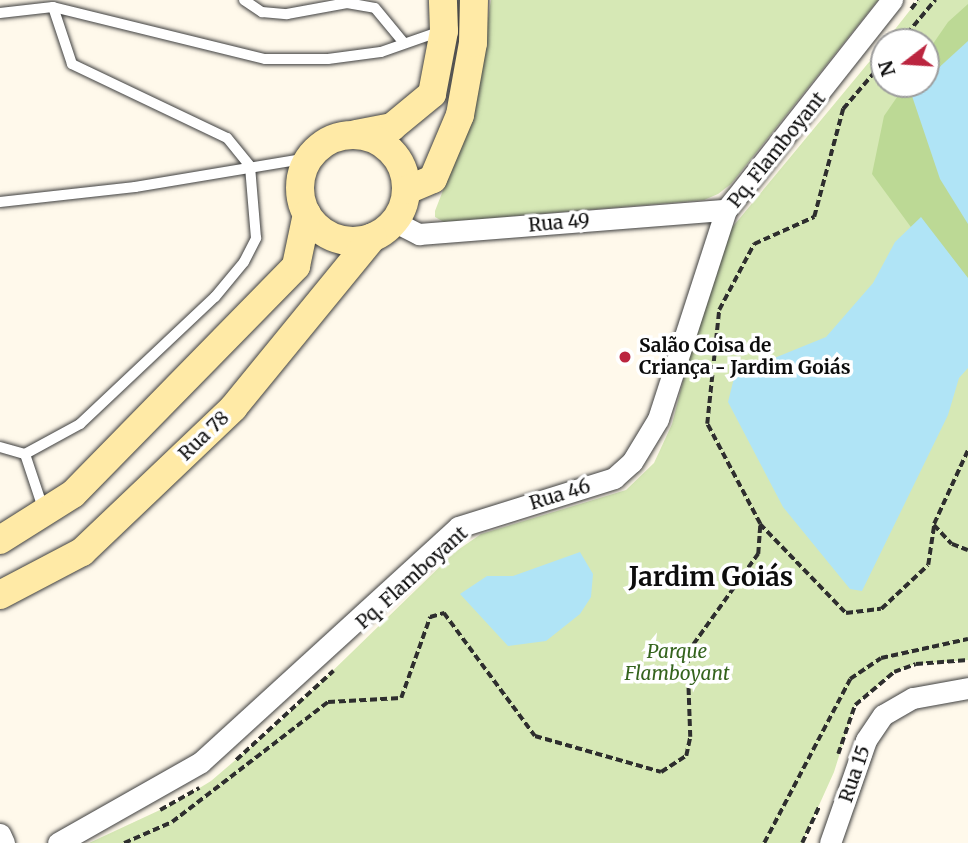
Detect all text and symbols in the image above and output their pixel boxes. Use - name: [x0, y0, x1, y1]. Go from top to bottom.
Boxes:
- north arrow: [870, 28, 940, 98]
- text: N: [873, 58, 901, 79]
- street label: Pq. Flamboyant: [723, 88, 831, 212]
- street label: Rua 49: [527, 209, 591, 237]
- place label: Salão Coisa de Criança - Jardim Goiás: [639, 335, 850, 379]
- marker: Salão Coisa de Criança - Jardim Goiás: [617, 349, 633, 365]
- street label: Rua 78: [174, 407, 234, 465]
- street label: Rua 46: [527, 475, 593, 515]
- street label: Pq. Flamboyant: [352, 522, 472, 634]
- district label: Jardim Goiás: [629, 561, 793, 593]
- park label: Parque Flamboyant: [624, 641, 730, 685]
- street label: Rua 15: [835, 743, 875, 805]

